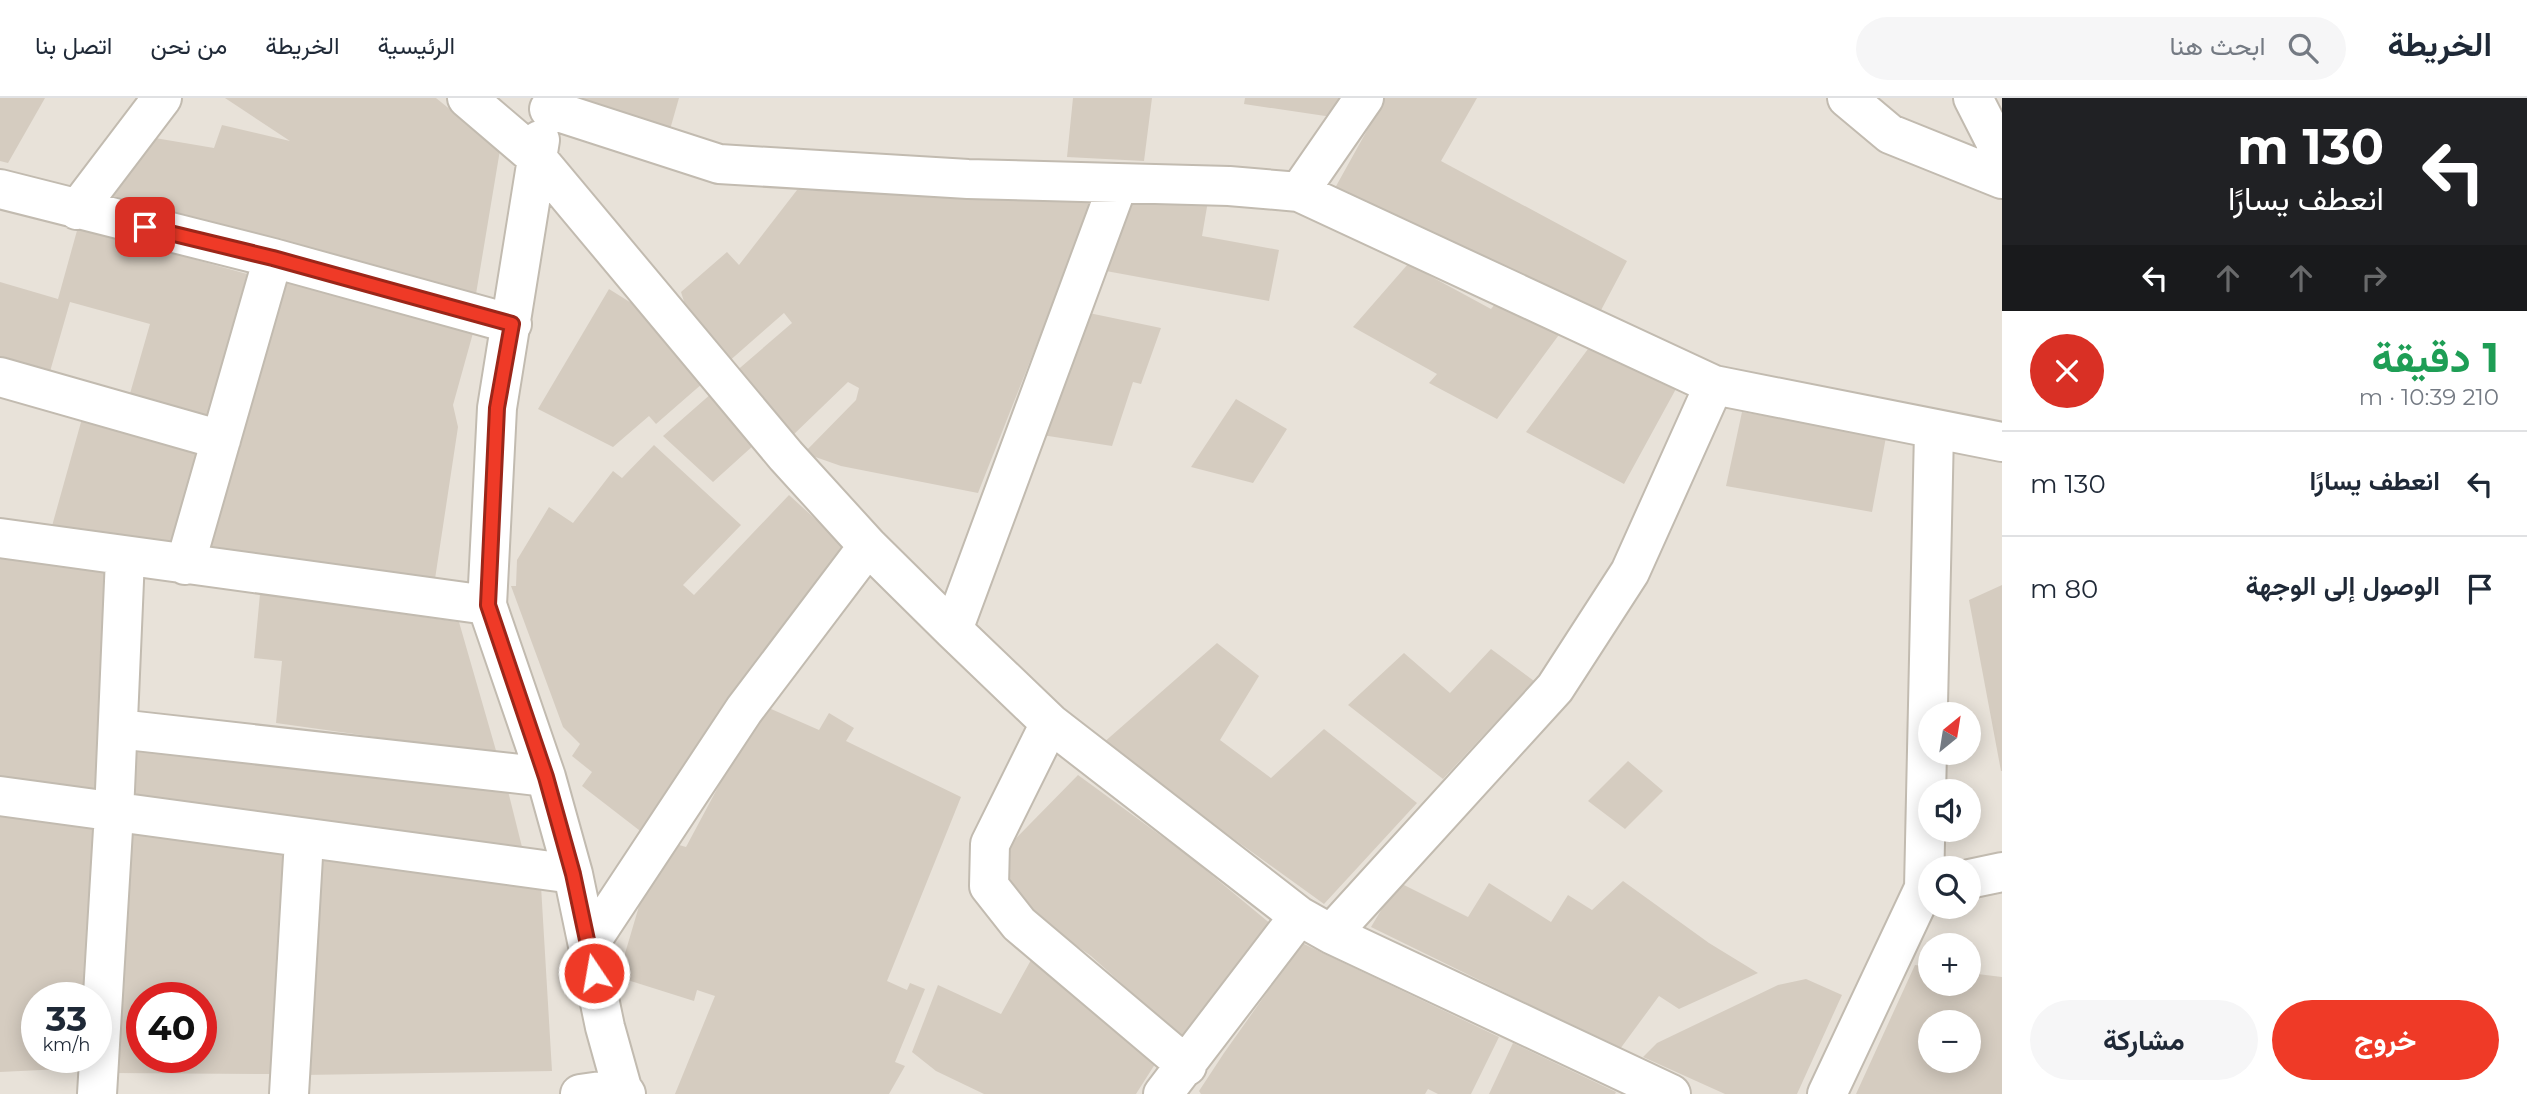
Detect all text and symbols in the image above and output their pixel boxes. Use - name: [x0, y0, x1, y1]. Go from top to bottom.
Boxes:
- search box: [1856, 17, 2346, 80]
- text: الخريطة: [2388, 24, 2492, 64]
- icon: search: [2284, 29, 2322, 67]
- text: ابحث هنا: [2169, 30, 2266, 62]
- text: اتصل بنا: [35, 31, 112, 60]
- text: من نحن: [150, 31, 227, 60]
- text: الخريطة: [265, 31, 340, 60]
- text: الرئيسية: [378, 31, 455, 60]
- text: 130 m: [2237, 117, 2384, 176]
- icon: left: [2408, 126, 2499, 217]
- text: انعطف يسارًا: [2228, 179, 2384, 218]
- pin: [115, 197, 175, 257]
- icon: arrive: [126, 208, 164, 246]
- icon: left: [2136, 259, 2174, 297]
- icon: ahead: [2209, 259, 2247, 297]
- icon: ahead: [2282, 259, 2320, 297]
- icon: right: [2355, 259, 2393, 297]
- text: 1 دقيقة: [2372, 331, 2499, 383]
- button: close: [2030, 334, 2104, 408]
- text: 210 m · 10:39: [2359, 383, 2499, 411]
- text: انعطف يسارًا: [2310, 465, 2440, 497]
- icon: left: [2461, 465, 2499, 503]
- text: 130 m: [2030, 468, 2106, 500]
- text: الوصول إلى الوجهة: [2246, 570, 2440, 602]
- icon: arrive: [2461, 570, 2499, 608]
- text: 80 m: [2030, 573, 2098, 605]
- north arrow: [1918, 702, 1981, 765]
- map controls: [1918, 702, 1981, 1073]
- button: sound: [1918, 779, 1981, 842]
- button: search: [1918, 856, 1981, 919]
- button: +: [1918, 933, 1981, 996]
- position arrow: [557, 936, 631, 1010]
- speed limit sign: 40: [126, 982, 217, 1073]
- text: 33: [46, 997, 87, 1040]
- button: مشاركة: [2030, 1000, 2258, 1080]
- button: خروج: [2272, 1000, 2499, 1080]
- button: −: [1918, 1010, 1981, 1073]
- text: km/h: [42, 1034, 91, 1056]

